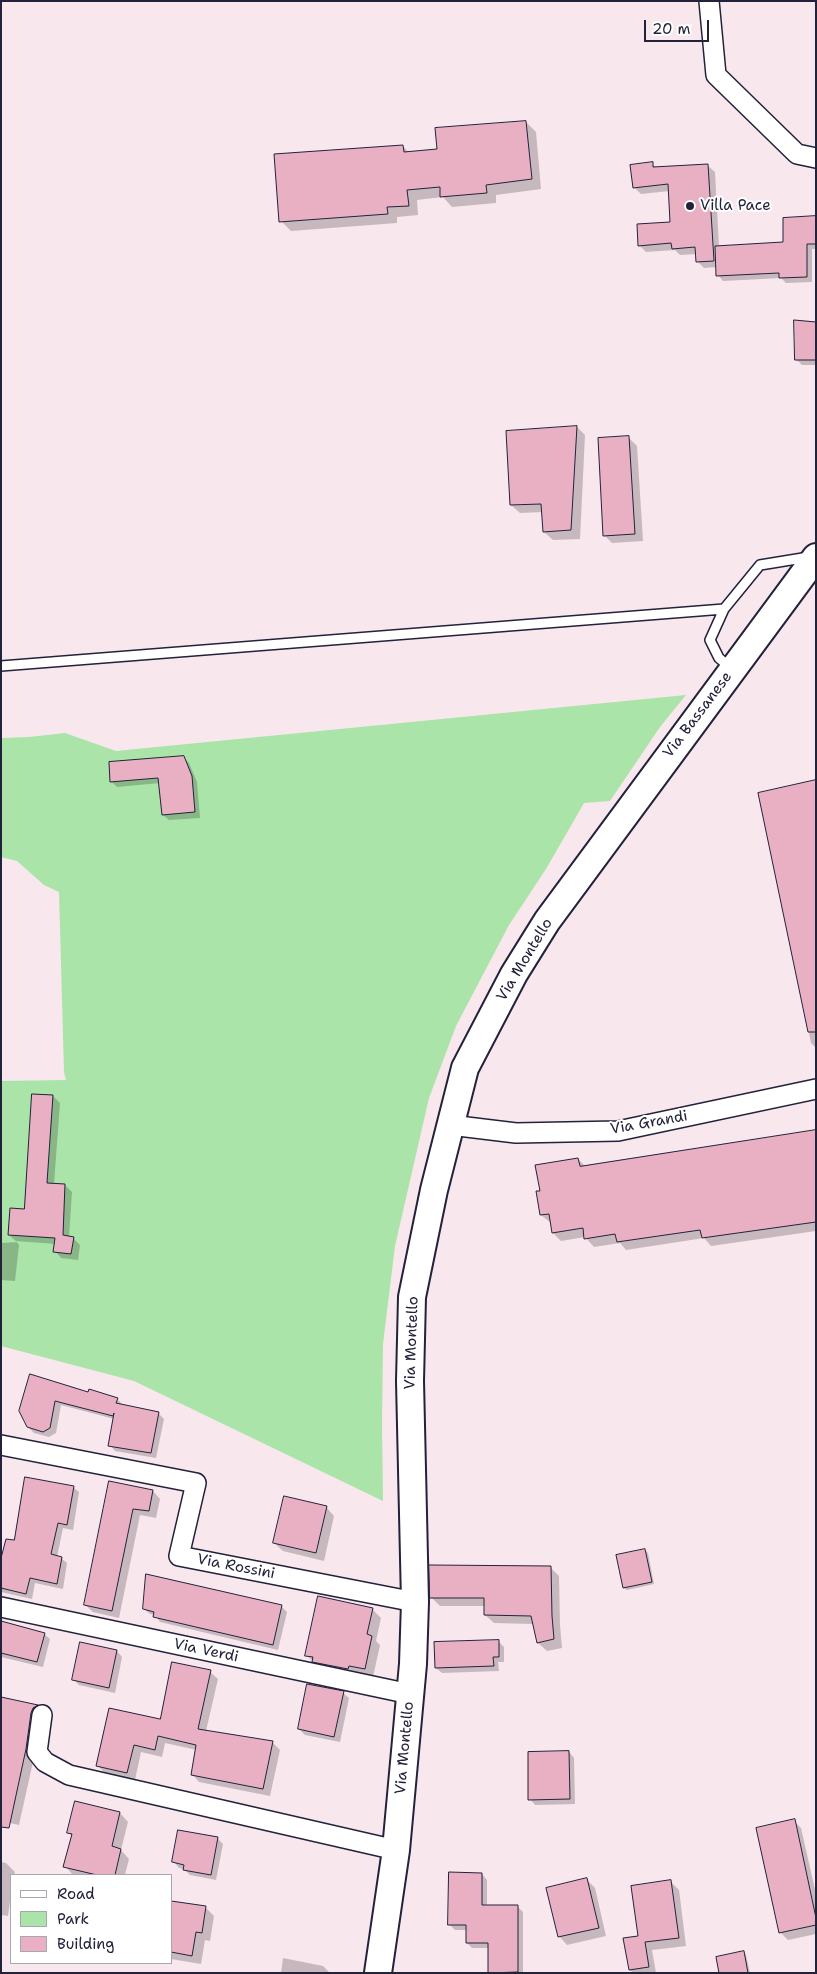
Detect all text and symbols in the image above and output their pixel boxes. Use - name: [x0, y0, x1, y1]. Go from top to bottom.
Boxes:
- scale bar: [647, 10, 712, 42]
- text: 20 m: [652, 19, 691, 39]
- place label: Villa Pace: [700, 197, 771, 215]
- marker: Villa Pace: [684, 200, 696, 212]
- street label: Via Bassanese: [660, 668, 736, 762]
- street label: Via Montello: [493, 915, 557, 1005]
- street label: Via Grandi: [609, 1107, 689, 1139]
- street label: Via Montello: [401, 1296, 423, 1390]
- street label: Via Rossini: [196, 1551, 276, 1583]
- street label: Via Verdi: [172, 1635, 240, 1667]
- street label: Via Montello: [392, 1701, 418, 1795]
- legend: [10, 1874, 172, 1964]
- text: Road: [57, 1884, 95, 1904]
- text: Park: [57, 1909, 89, 1929]
- text: Building: [57, 1934, 114, 1954]

